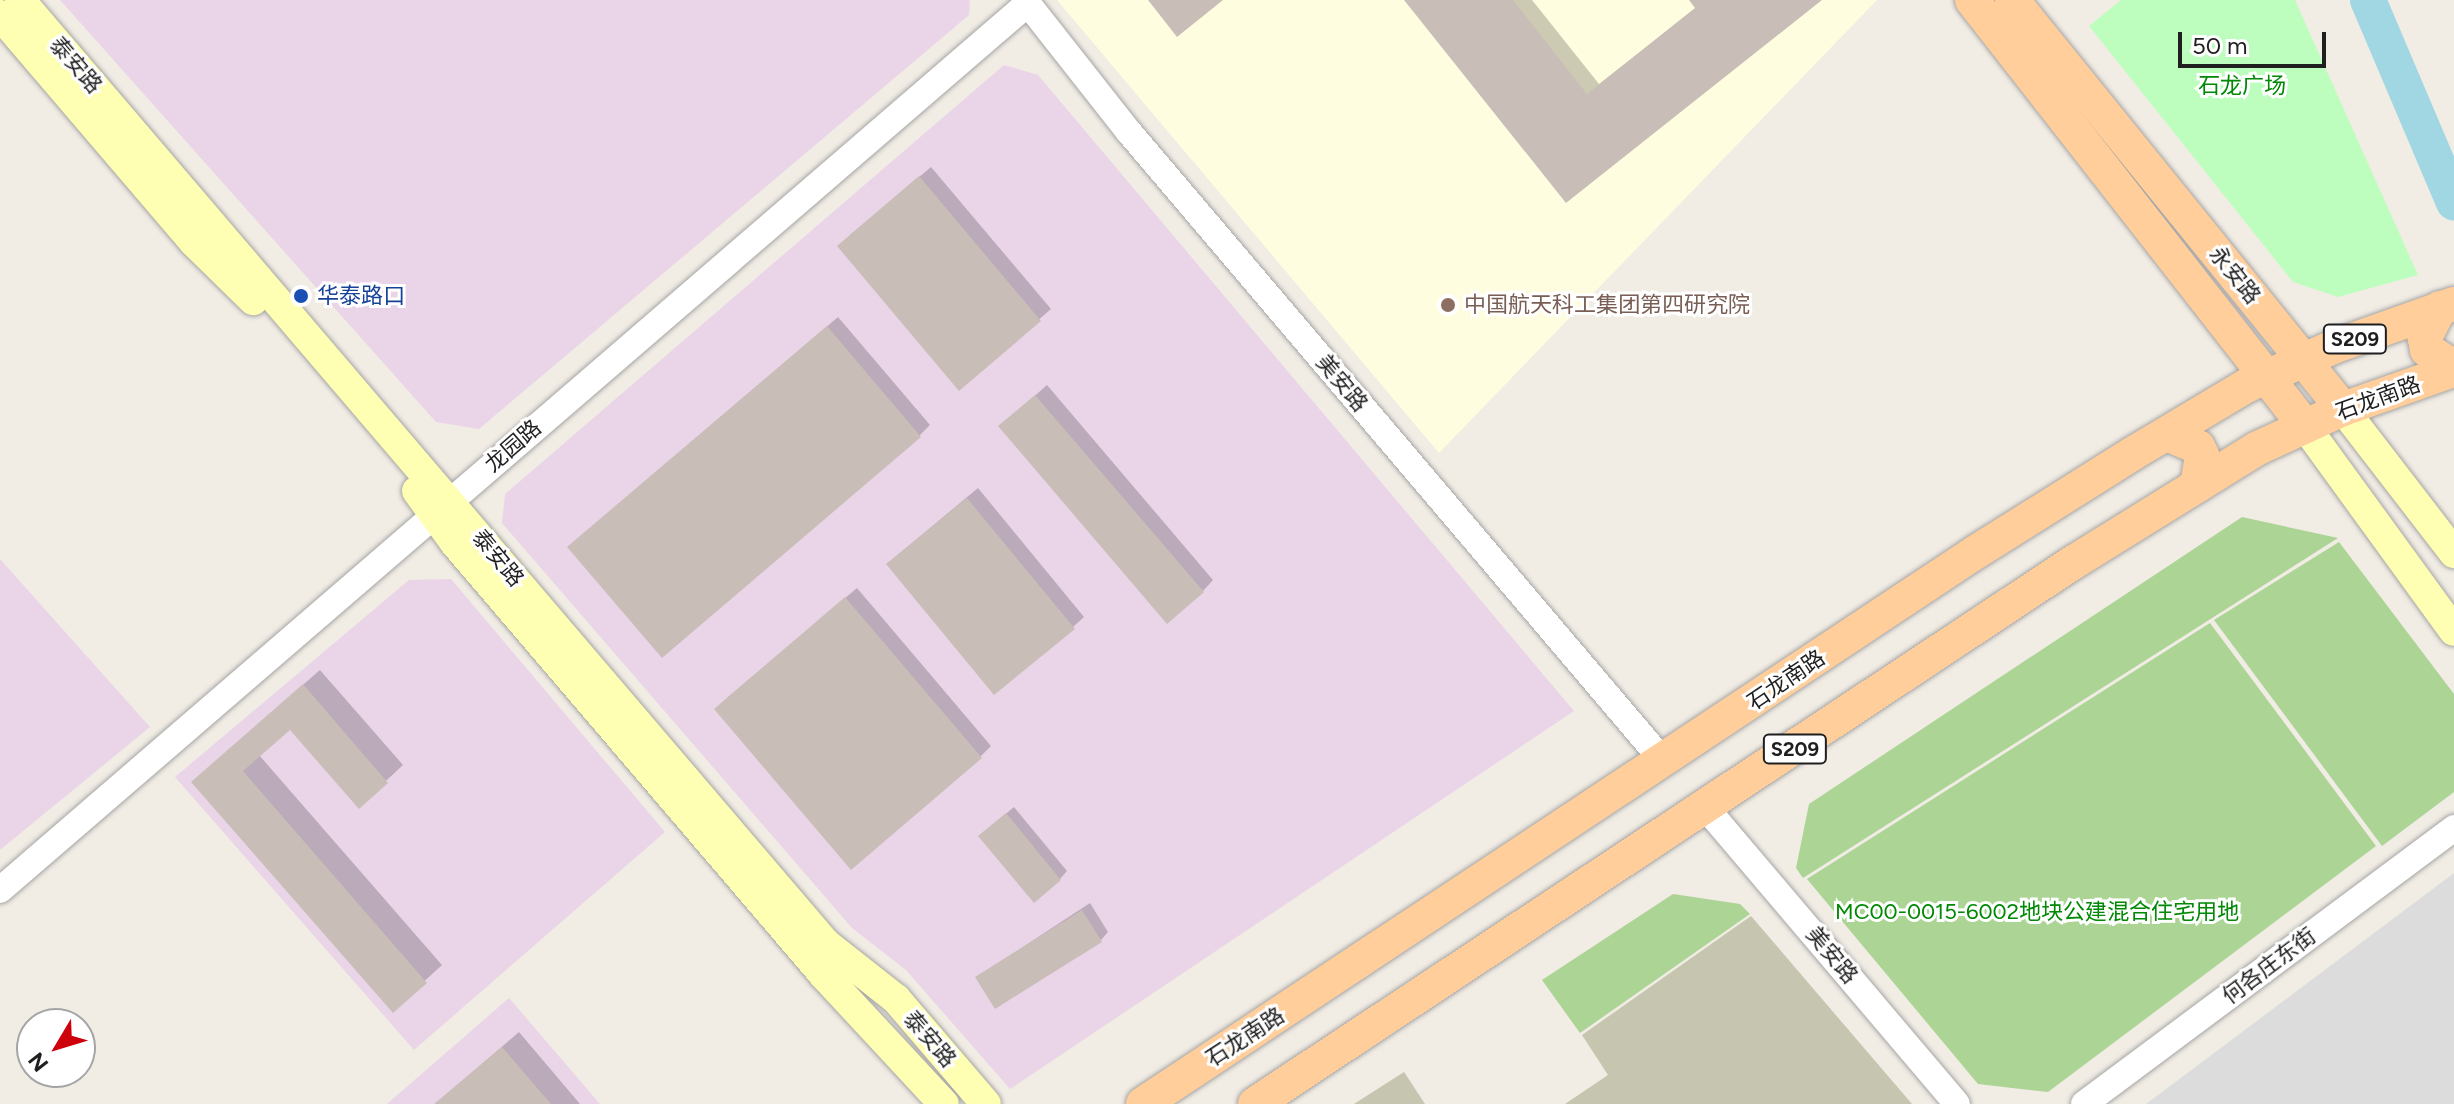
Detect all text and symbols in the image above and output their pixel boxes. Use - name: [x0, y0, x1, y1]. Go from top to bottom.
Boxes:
- scale bar: [2182, 16, 2330, 66]
- street label: 泰安路: [44, 31, 108, 99]
- text: 50 m: [2192, 31, 2248, 60]
- park label: 石龙广场: [2198, 73, 2286, 99]
- street label: 永安路: [2204, 241, 2266, 309]
- place label: 华泰路口: [317, 283, 405, 309]
- marker: 华泰路口: [292, 287, 310, 305]
- place label: 中国航天科工集团第四研究院: [1464, 292, 1750, 318]
- marker: 中国航天科工集团第四研究院: [1439, 296, 1457, 314]
- road number: S209: [2321, 323, 2389, 355]
- street label: 美安路: [1311, 349, 1373, 417]
- street label: 石龙南路: [2332, 371, 2424, 425]
- street label: 龙园路: [479, 414, 547, 478]
- street label: 泰安路: [467, 524, 529, 592]
- street label: 石龙南路: [1742, 644, 1830, 716]
- road number: S209: [1761, 733, 1829, 765]
- park label: MC00-0015-6002地块公建混合住宅用地: [1835, 899, 2239, 925]
- street label: 美安路: [1801, 921, 1863, 989]
- street label: 何各庄东街: [2217, 922, 2321, 1010]
- street label: 石龙南路: [1201, 1002, 1289, 1072]
- street label: 泰安路: [898, 1005, 962, 1073]
- north arrow: [16, 1008, 96, 1088]
- text: N: [22, 1047, 54, 1077]

